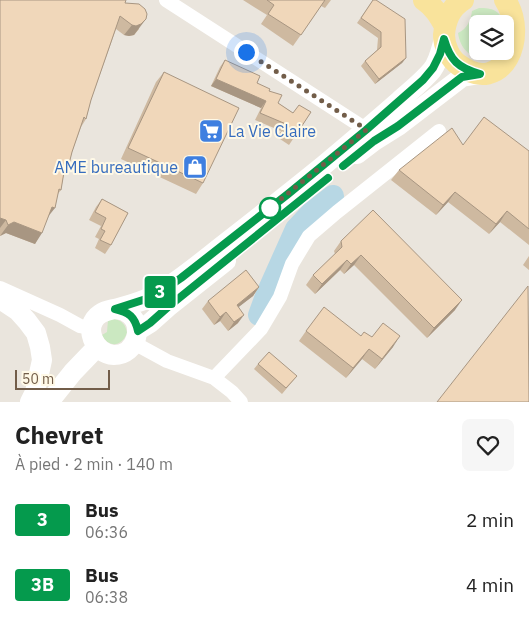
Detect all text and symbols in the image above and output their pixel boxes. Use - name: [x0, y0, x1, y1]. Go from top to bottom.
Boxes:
- map controls: [469, 15, 514, 60]
- button: layers: [469, 15, 514, 60]
- your location: [234, 40, 259, 65]
- supermarket icon: La Vie Claire: [198, 118, 224, 144]
- place label: La Vie Claire: [228, 121, 316, 141]
- shop icon: AME bureautique: [182, 154, 208, 180]
- place label: AME bureautique: [54, 157, 178, 177]
- unlabelled marker: [259, 197, 281, 219]
- line badge: 3: [144, 276, 176, 308]
- text: 3: [155, 280, 165, 303]
- scale bar: [15, 367, 110, 390]
- text: 50 m: [22, 370, 54, 388]
- text: Chevret: [15, 419, 103, 451]
- button: heart: [462, 419, 514, 471]
- text: À pied · 2 min · 140 m: [15, 454, 173, 474]
- text: Bus: [85, 498, 119, 522]
- text: 3: [37, 508, 48, 531]
- text: 2 min: [466, 508, 514, 532]
- text: 06:36: [85, 522, 128, 542]
- text: Bus: [85, 563, 119, 587]
- text: 3B: [31, 573, 54, 596]
- text: 4 min: [466, 573, 514, 597]
- text: 06:38: [85, 587, 128, 607]

